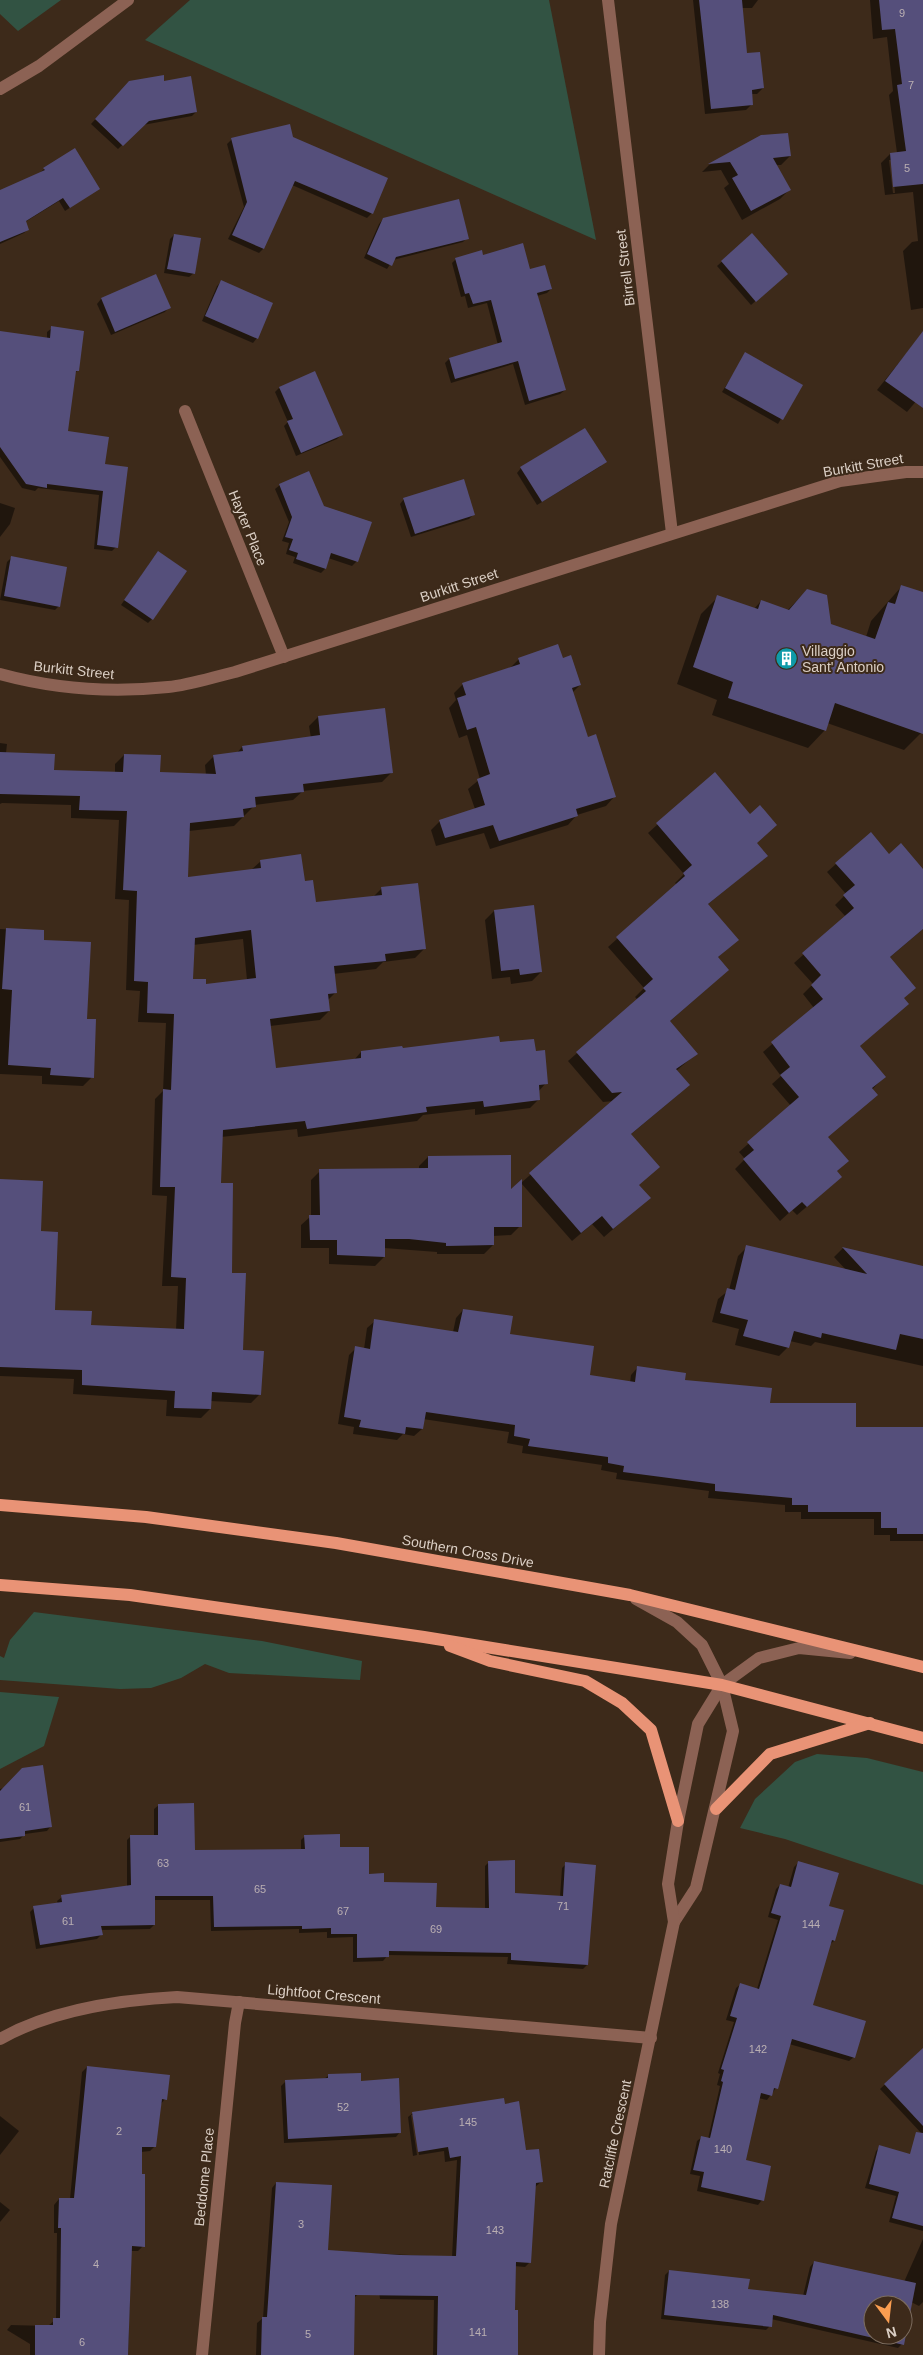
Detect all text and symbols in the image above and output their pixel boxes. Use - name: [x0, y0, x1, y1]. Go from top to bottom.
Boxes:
- house number: 9: [899, 7, 905, 19]
- house number: 7: [908, 79, 914, 91]
- house number: 5: [904, 162, 910, 174]
- street label: Birrell Street: [612, 229, 638, 307]
- street label: Burkitt Street: [822, 450, 904, 480]
- street label: Hayter Place: [226, 488, 271, 568]
- street label: Burkitt Street: [418, 565, 500, 605]
- place label: Villaggio Sant' Antonio: [802, 643, 884, 675]
- building icon: Villaggio Sant' Antonio: [774, 647, 798, 671]
- street label: Burkitt Street: [33, 658, 115, 682]
- street label: Southern Cross Drive: [401, 1532, 535, 1571]
- house number: 61: [19, 1801, 31, 1813]
- house number: 63: [157, 1857, 169, 1869]
- house number: 65: [254, 1883, 266, 1895]
- house number: 71: [557, 1900, 569, 1912]
- house number: 67: [337, 1905, 349, 1917]
- house number: 61: [62, 1915, 74, 1927]
- house number: 144: [802, 1918, 820, 1930]
- house number: 69: [430, 1923, 442, 1935]
- street label: Lightfoot Crescent: [267, 1981, 381, 2007]
- house number: 142: [749, 2043, 767, 2055]
- street label: Ratcliffe Crescent: [596, 2078, 634, 2190]
- house number: 52: [337, 2101, 349, 2113]
- house number: 145: [459, 2116, 477, 2128]
- house number: 2: [116, 2125, 122, 2137]
- street label: Beddome Place: [191, 2127, 217, 2227]
- house number: 140: [714, 2143, 732, 2155]
- house number: 3: [298, 2218, 304, 2230]
- house number: 143: [486, 2224, 504, 2236]
- house number: 4: [93, 2258, 99, 2270]
- north arrow: [863, 2295, 913, 2345]
- house number: 138: [711, 2298, 729, 2310]
- text: N: [884, 2324, 898, 2342]
- house number: 141: [469, 2326, 487, 2338]
- house number: 5: [305, 2328, 311, 2340]
- house number: 6: [79, 2336, 85, 2348]

